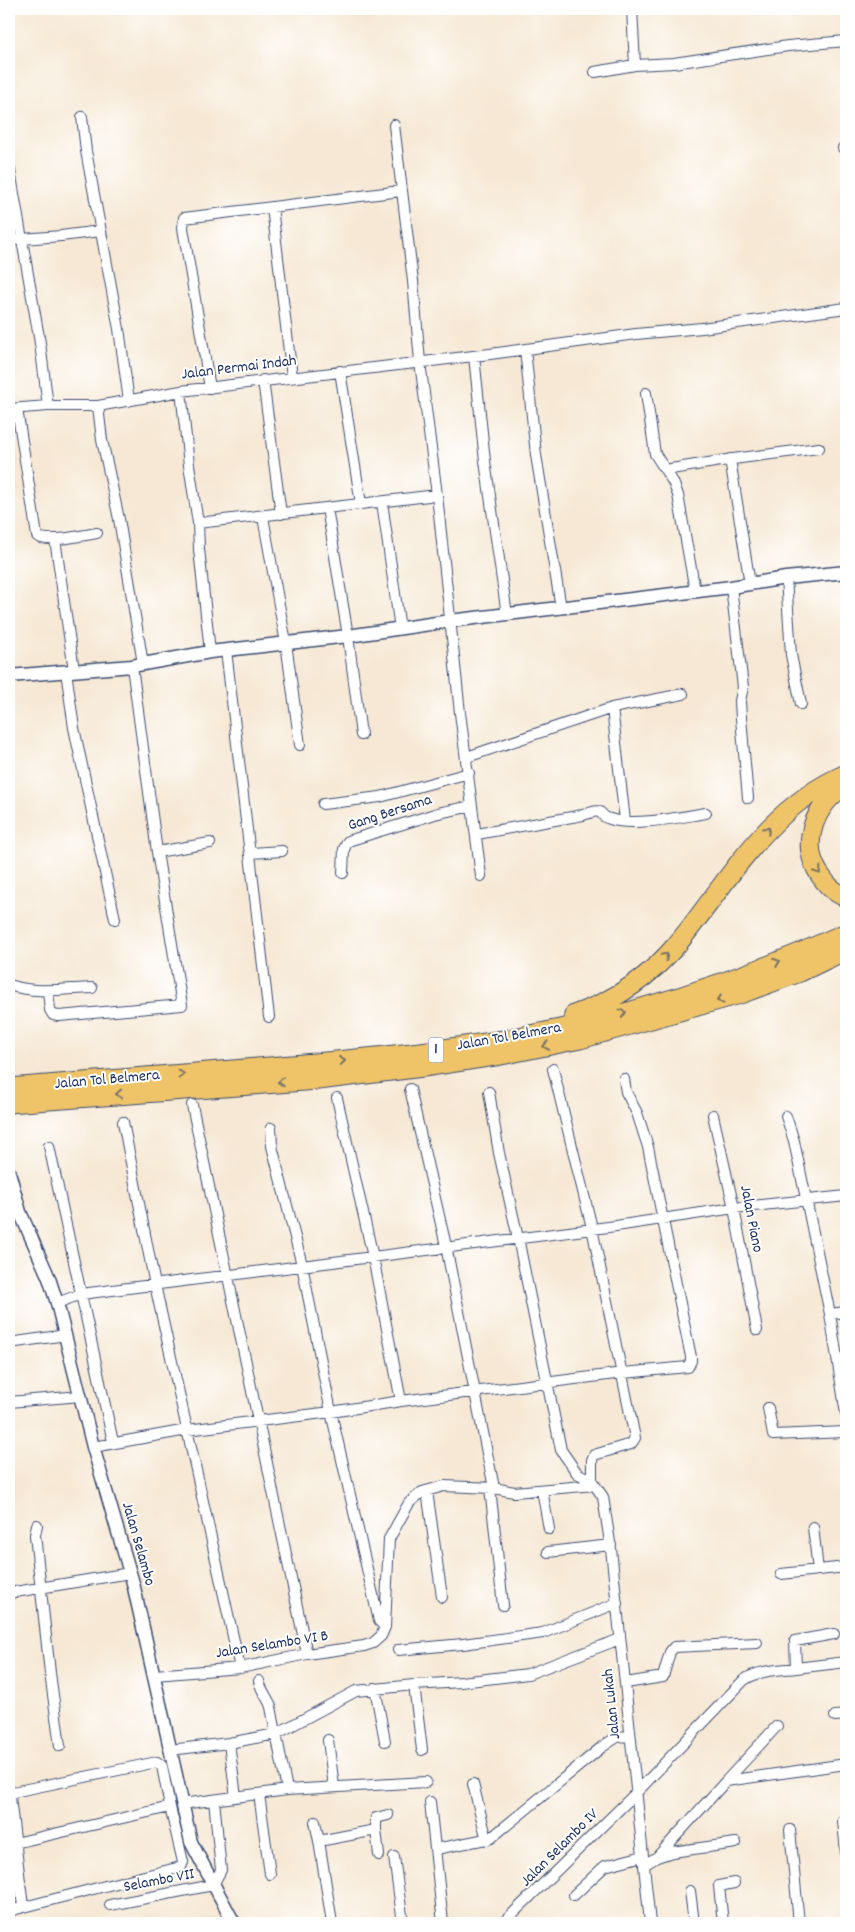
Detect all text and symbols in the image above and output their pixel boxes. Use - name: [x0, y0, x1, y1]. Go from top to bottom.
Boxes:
- street label: Jalan Permai Indah: [180, 350, 298, 386]
- street label: Gang Bersama: [345, 788, 435, 837]
- one-way arrow: [761, 827, 770, 836]
- one-way arrow: [812, 866, 822, 875]
- one-way arrow: [659, 953, 668, 962]
- one-way arrow: [773, 958, 781, 968]
- one-way arrow: [716, 994, 724, 1004]
- one-way arrow: [619, 1008, 628, 1019]
- street label: Jalan Tol Belmera: [455, 1016, 563, 1057]
- road number: 1: [428, 1038, 444, 1062]
- one-way arrow: [541, 1040, 550, 1051]
- one-way arrow: [339, 1056, 347, 1067]
- street label: Jalan Tol Belmera: [54, 1064, 161, 1096]
- one-way arrow: [177, 1069, 185, 1080]
- one-way arrow: [277, 1077, 285, 1088]
- one-way arrow: [115, 1089, 123, 1100]
- street label: Jalan Piano: [733, 1183, 769, 1255]
- street label: Jalan Selambo: [115, 1499, 161, 1589]
- street label: Jalan Selambo VI B: [214, 1625, 330, 1665]
- street label: Jalan Lukah: [597, 1668, 627, 1740]
- street label: Jalan Selambo IV: [516, 1803, 605, 1892]
- street label: Selambo VII: [122, 1863, 196, 1899]

